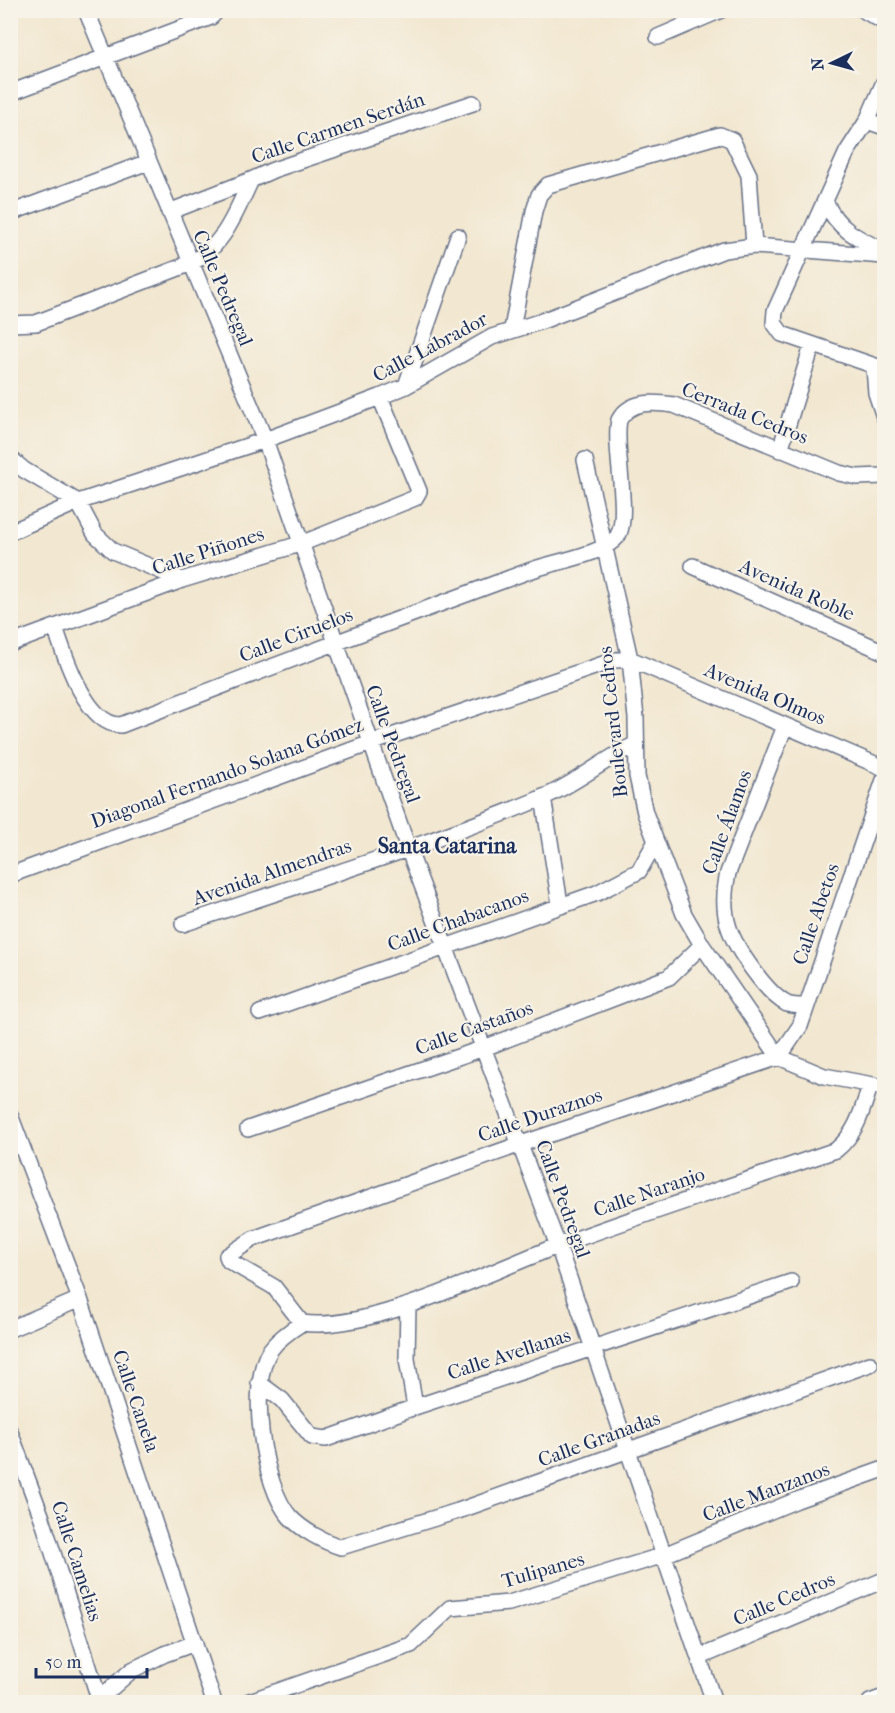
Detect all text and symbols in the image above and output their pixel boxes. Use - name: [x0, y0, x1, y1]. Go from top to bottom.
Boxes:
- north arrow: [802, 33, 862, 93]
- text: N: [807, 57, 828, 71]
- street label: Calle Carmen Serdán: [248, 87, 428, 168]
- street label: Calle Pedregal: [188, 226, 258, 350]
- street label: Calle Labrador: [369, 307, 492, 387]
- street label: Cerrada Cedros: [678, 377, 812, 449]
- street label: Calle Piñones: [149, 522, 267, 580]
- street label: Avenida Roble: [735, 554, 858, 626]
- street label: Calle Ciruelos: [236, 603, 356, 667]
- street label: Boulevard Cedros: [594, 645, 632, 799]
- street label: Avenida Olmos: [700, 658, 829, 730]
- street label: Calle Pedregal: [361, 682, 425, 807]
- street label: Diagonal Fernando Solana Gómez: [88, 713, 366, 833]
- street label: Calle Álamos: [697, 766, 757, 877]
- district label: Santa Catarina: [378, 833, 517, 859]
- street label: Avenida Almendras: [189, 834, 354, 910]
- street label: Calle Abetos: [788, 860, 844, 968]
- street label: Calle Chabacanos: [384, 884, 532, 956]
- street label: Calle Castaños: [412, 996, 536, 1060]
- street label: Calle Duraznos: [475, 1083, 605, 1147]
- street label: Calle Pedregal: [531, 1137, 595, 1262]
- street label: Calle Naranjo: [590, 1162, 708, 1222]
- street label: Calle Avellanas: [444, 1323, 574, 1385]
- street label: Calle Canela: [108, 1347, 164, 1456]
- street label: Calle Granadas: [535, 1406, 663, 1472]
- street label: Calle Manzanos: [699, 1457, 833, 1527]
- street label: Calle Camelias: [47, 1498, 107, 1624]
- street label: Tulipanes: [499, 1547, 587, 1593]
- street label: Calle Cedros: [730, 1567, 838, 1631]
- scale bar: [36, 1641, 147, 1679]
- text: 50 m: [45, 1652, 82, 1673]

